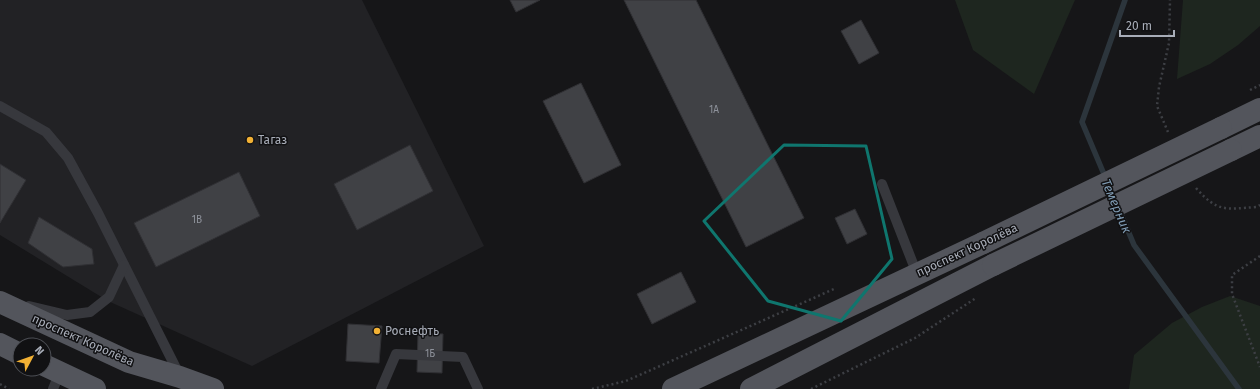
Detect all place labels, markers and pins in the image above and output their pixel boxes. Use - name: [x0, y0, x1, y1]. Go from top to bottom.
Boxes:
- place label: Тагаз: [258, 133, 287, 147]
- marker: Тагаз: [245, 135, 255, 145]
- place label: Роснефть: [385, 324, 439, 338]
- marker: Роснефть: [372, 326, 382, 336]

